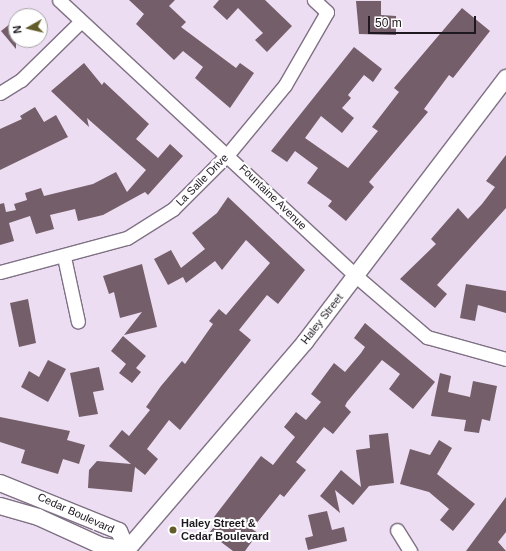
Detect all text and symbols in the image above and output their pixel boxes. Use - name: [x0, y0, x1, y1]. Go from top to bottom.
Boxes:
- north arrow: [8, 8, 48, 48]
- scale bar: [370, 8, 478, 34]
- text: 50 m: [375, 16, 402, 30]
- text: N: [11, 25, 24, 34]
- street label: La Salle Drive: [173, 151, 231, 209]
- street label: Fountaine Avenue: [236, 161, 310, 233]
- street label: Haley Street: [298, 291, 346, 347]
- street label: Cedar Boulevard: [36, 490, 116, 536]
- place label: Haley Street & Cedar Boulevard: [181, 517, 269, 543]
- marker: Haley Street & Cedar Boulevard: [168, 525, 178, 535]

